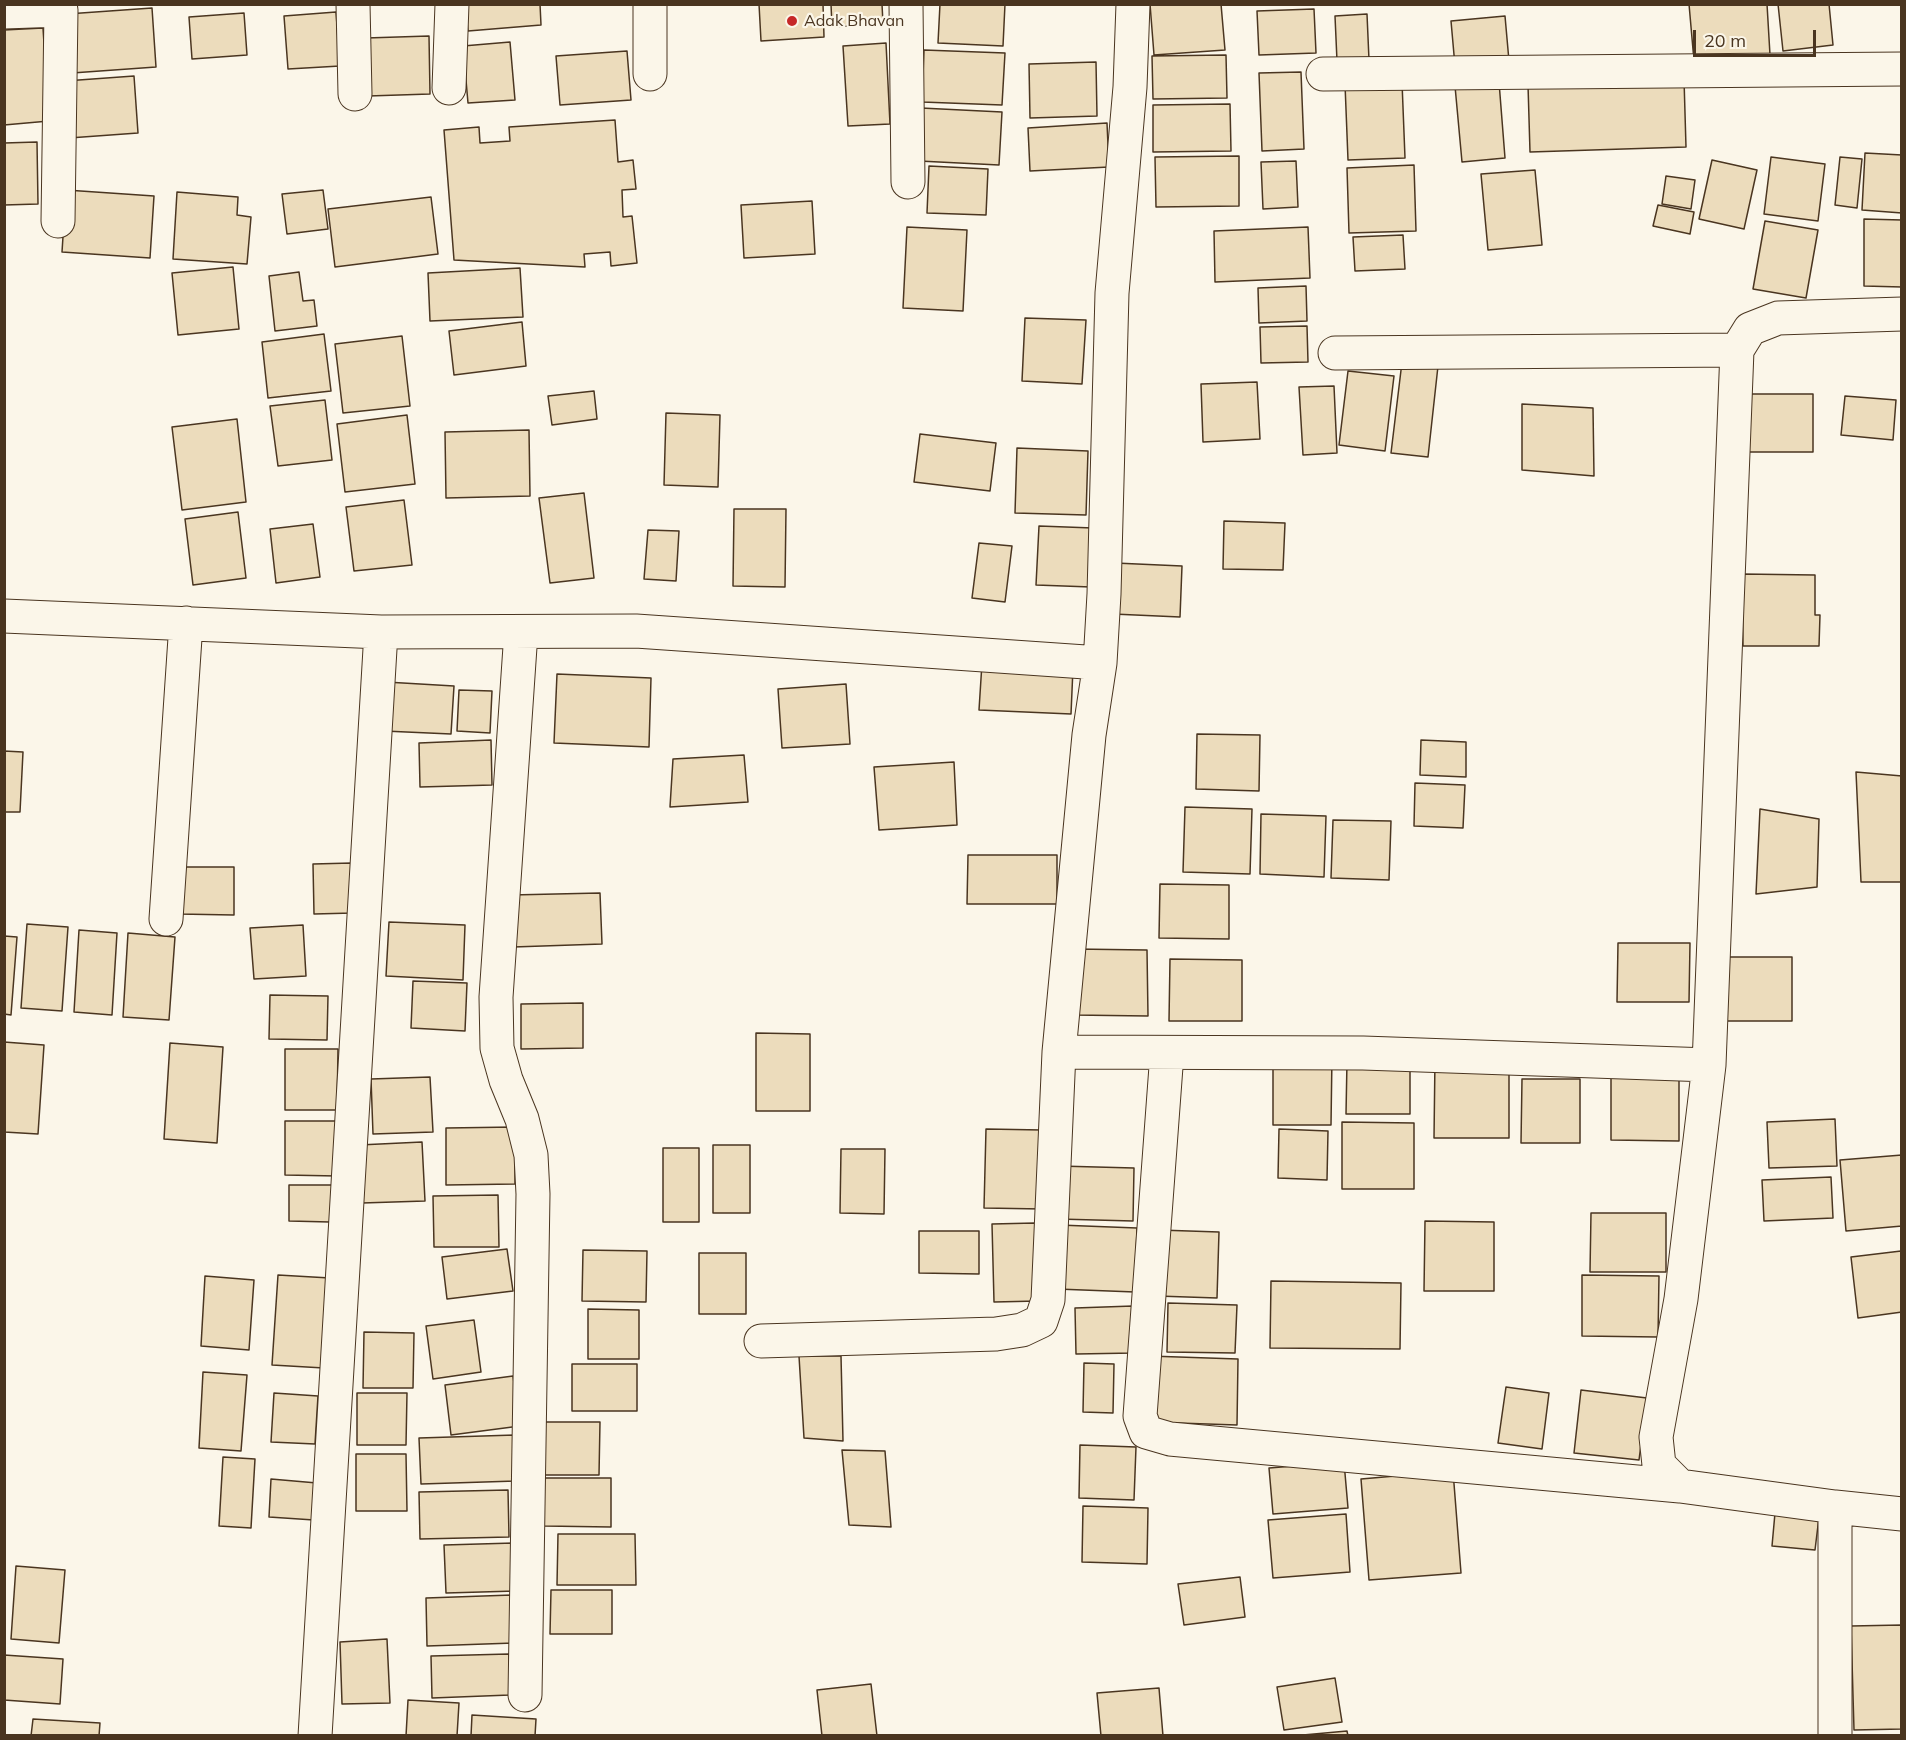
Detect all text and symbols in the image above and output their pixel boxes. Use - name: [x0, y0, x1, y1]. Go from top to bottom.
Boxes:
- place label: Adak Bhavan: [804, 11, 904, 31]
- marker: Adak Bhavan: [785, 14, 799, 28]
- scale bar: [1696, 18, 1819, 56]
- text: 20 m: [1704, 29, 1746, 52]

